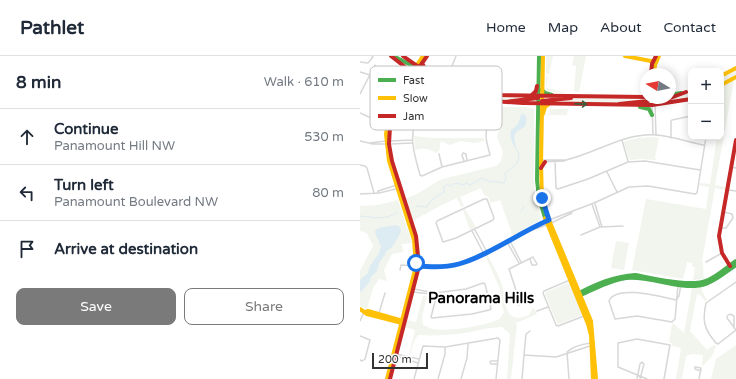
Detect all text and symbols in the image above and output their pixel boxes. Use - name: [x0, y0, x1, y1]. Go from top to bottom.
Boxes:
- text: Pathlet: [20, 17, 84, 39]
- text: Home: [486, 19, 526, 36]
- text: Map: [548, 19, 578, 36]
- text: About: [600, 19, 642, 36]
- text: Contact: [664, 19, 716, 36]
- legend: [370, 66, 502, 130]
- north arrow: [640, 68, 676, 104]
- map controls: [688, 68, 724, 140]
- button: +: [688, 68, 724, 104]
- text: 8 min: [16, 72, 61, 93]
- text: Walk · 610 m: [264, 74, 344, 90]
- text: Fast: [403, 74, 424, 87]
- text: Slow: [403, 92, 428, 105]
- one-way arrow: [574, 100, 587, 108]
- button: −: [688, 104, 724, 140]
- text: Jam: [403, 110, 424, 123]
- text: Continue: [54, 120, 118, 138]
- icon: ahead: [16, 126, 38, 148]
- text: 530 m: [304, 129, 344, 145]
- text: Panamount Hill NW: [54, 138, 175, 154]
- text: Turn left: [54, 176, 114, 194]
- icon: left: [16, 182, 38, 204]
- text: 80 m: [312, 185, 344, 201]
- route end: [533, 189, 551, 207]
- text: Panamount Boulevard NW: [54, 194, 218, 210]
- icon: arrive: [16, 238, 38, 260]
- text: Arrive at destination: [54, 240, 198, 258]
- route start: [407, 254, 425, 272]
- button: Save: [16, 288, 176, 325]
- button: Share: [184, 288, 344, 325]
- district label: Panorama Hills: [428, 289, 534, 307]
- scale bar: [372, 351, 428, 370]
- text: 200 m: [378, 353, 412, 366]

